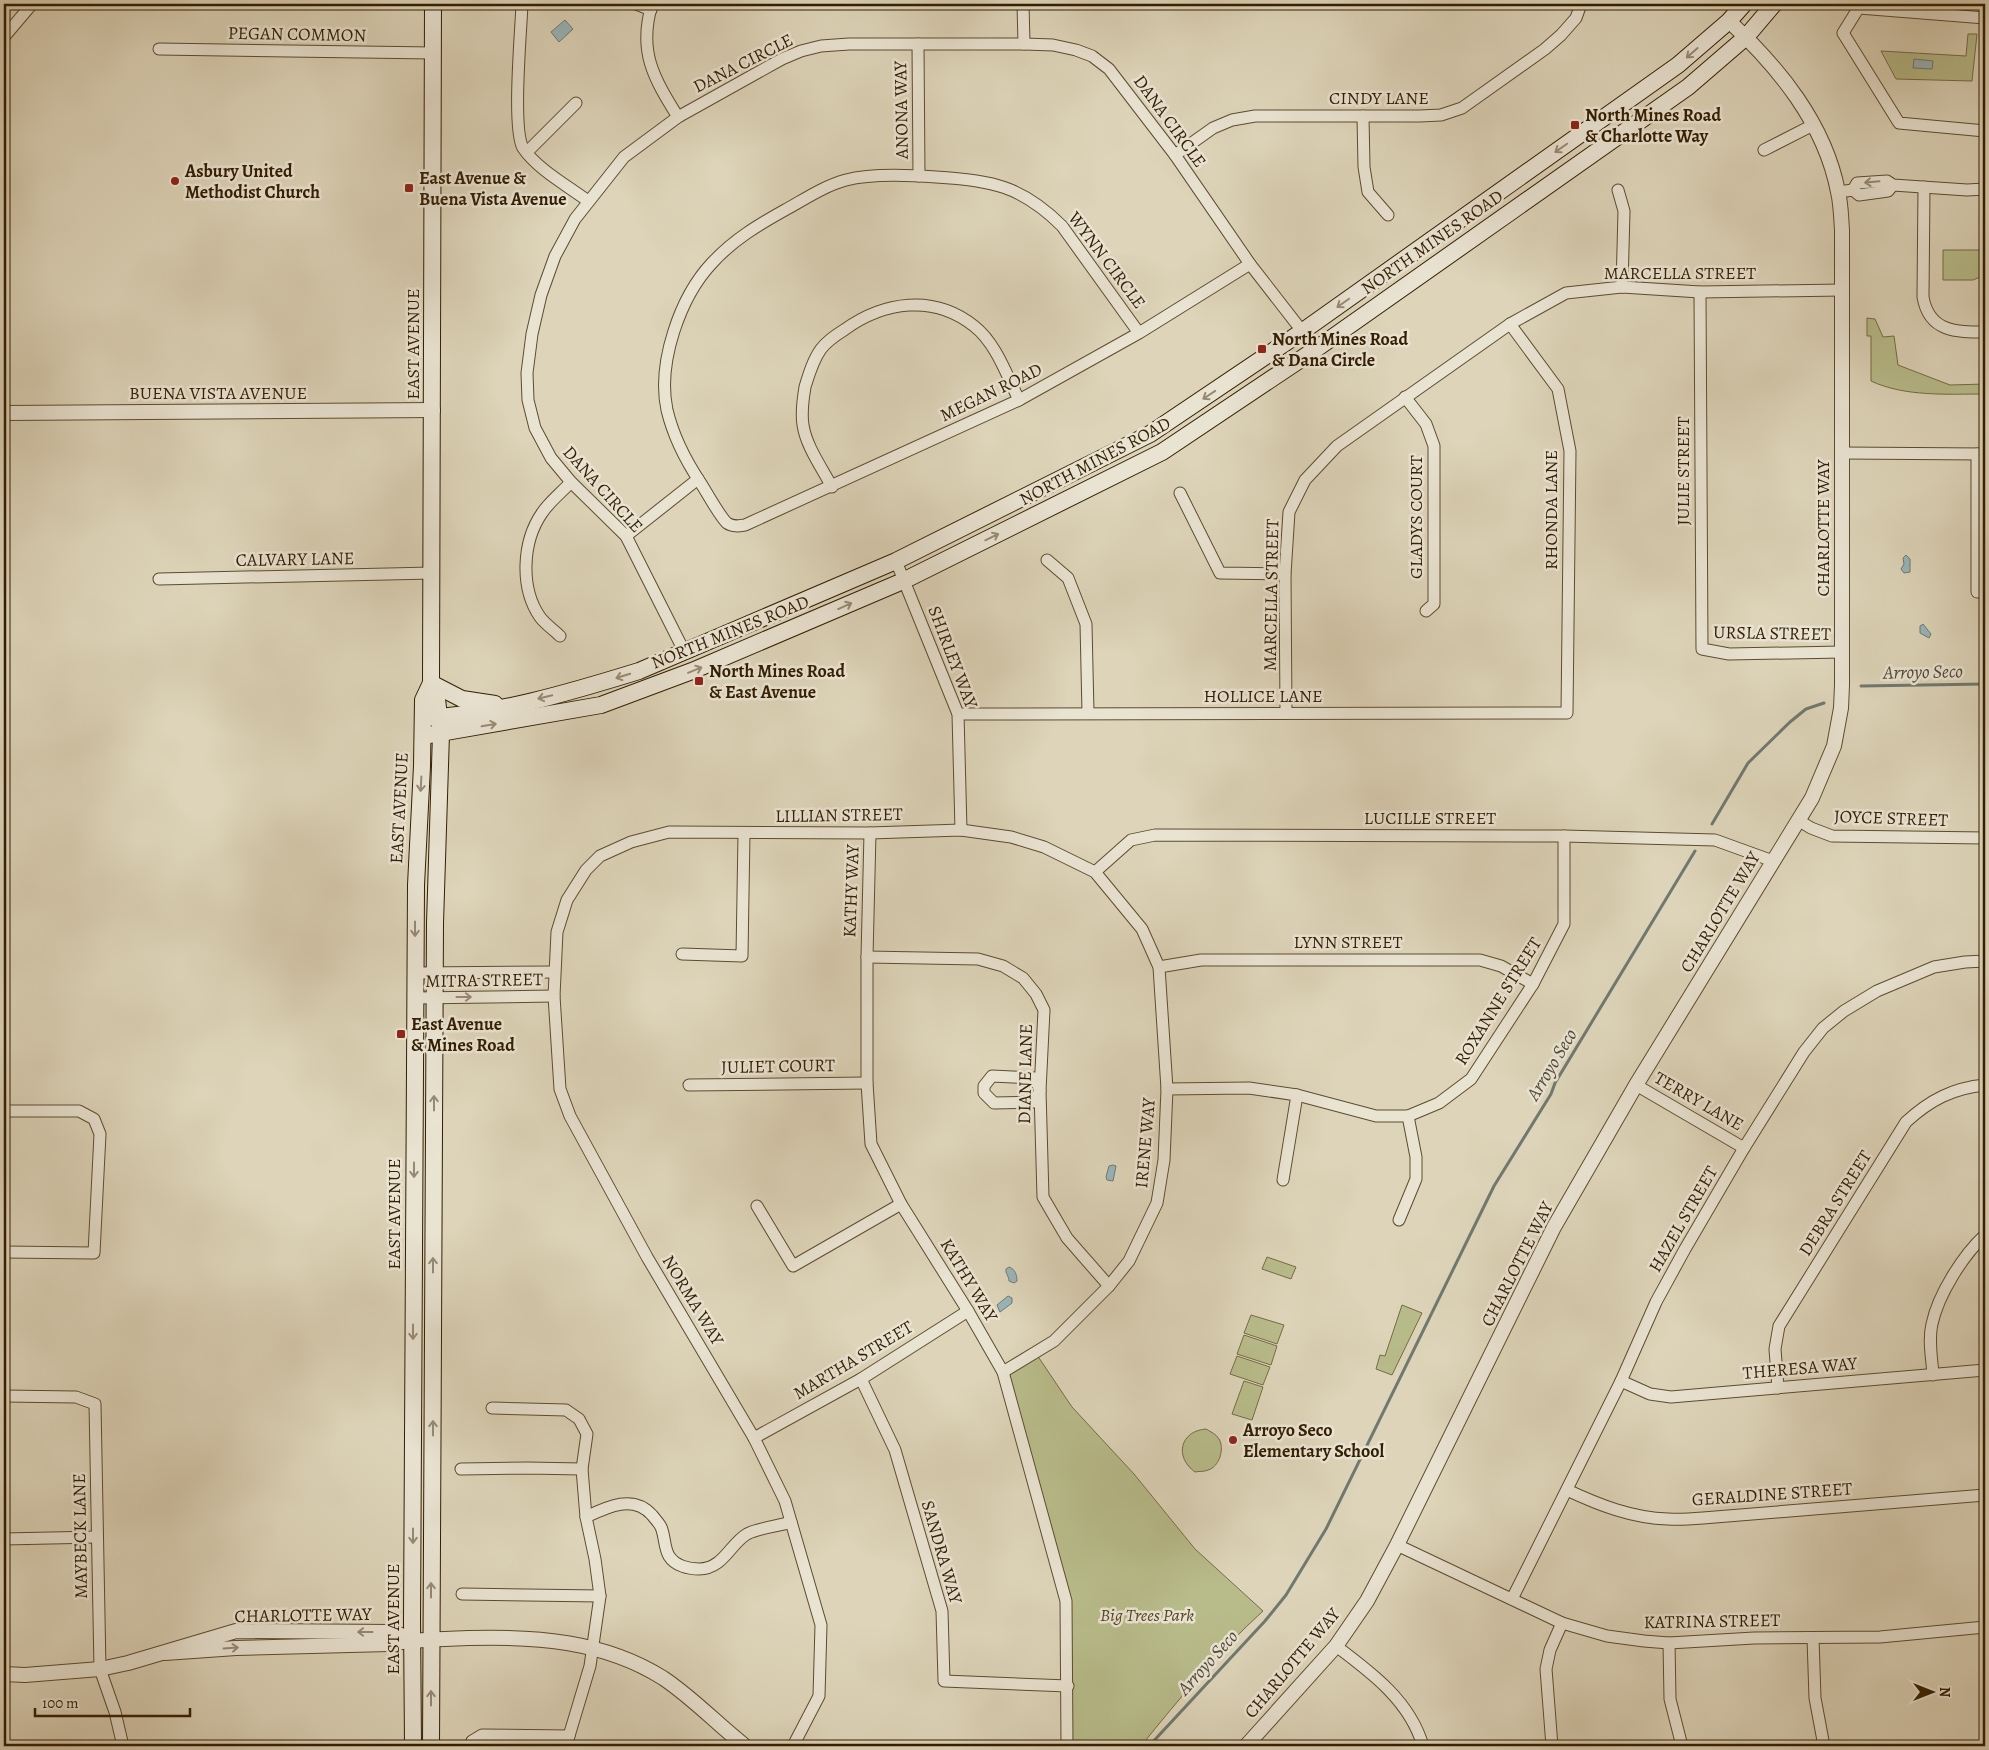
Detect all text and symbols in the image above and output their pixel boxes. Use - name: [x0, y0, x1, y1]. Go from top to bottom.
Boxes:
- street label: PEGAN COMMON: [228, 21, 366, 47]
- street label: DANA CIRCLE: [689, 28, 797, 98]
- one-way arrow: [1686, 47, 1699, 58]
- street label: ANONA WAY: [888, 59, 914, 160]
- street label: DANA CIRCLE: [1128, 70, 1212, 172]
- street label: CINDY LANE: [1329, 86, 1429, 110]
- place label: North Mines Road & Charlotte Way: [1585, 103, 1721, 148]
- marker: North Mines Road & Charlotte Way: [1569, 119, 1581, 131]
- one-way arrow: [1554, 143, 1568, 153]
- place label: Asbury United Methodist Church: [184, 159, 320, 204]
- place label: East Avenue & Buena Vista Avenue: [419, 166, 567, 211]
- marker: Asbury United Methodist Church: [169, 175, 181, 187]
- one-way arrow: [1864, 177, 1880, 187]
- marker: East Avenue & Buena Vista Avenue: [403, 182, 415, 194]
- street label: NORTH MINES ROAD: [1356, 184, 1508, 300]
- street label: WYNN CIRCLE: [1062, 206, 1151, 313]
- street label: MARCELLA STREET: [1604, 261, 1756, 285]
- street label: EAST AVENUE: [401, 288, 425, 400]
- one-way arrow: [1336, 298, 1350, 308]
- place label: North Mines Road & Dana Circle: [1272, 327, 1408, 372]
- marker: North Mines Road & Dana Circle: [1256, 343, 1268, 355]
- street label: MEGAN ROAD: [936, 357, 1046, 427]
- street label: BUENA VISTA AVENUE: [129, 381, 307, 405]
- one-way arrow: [1202, 390, 1216, 400]
- street label: NORTH MINES ROAD: [1015, 411, 1175, 511]
- street label: JULIE STREET: [1671, 416, 1695, 526]
- street label: DANA CIRCLE: [558, 440, 648, 538]
- street label: RHONDA LANE: [1539, 450, 1563, 570]
- street label: GLADYS COURT: [1404, 455, 1428, 579]
- street label: CHARLOTTE WAY: [1811, 458, 1835, 597]
- street label: MARCELLA STREET: [1258, 518, 1284, 671]
- one-way arrow: [984, 531, 999, 541]
- street label: CALVARY LANE: [235, 546, 355, 572]
- street label: NORTH MINES ROAD: [648, 589, 812, 675]
- one-way arrow: [837, 600, 852, 610]
- street label: SHIRLEY WAY: [922, 602, 984, 713]
- street label: URSLA STREET: [1713, 620, 1831, 646]
- water label: Arroyo Seco: [1882, 658, 1963, 686]
- place label: North Mines Road & East Avenue: [709, 659, 845, 704]
- one-way arrow: [688, 664, 703, 673]
- one-way arrow: [615, 672, 631, 682]
- marker: North Mines Road & East Avenue: [693, 675, 705, 687]
- street label: HOLLICE LANE: [1203, 684, 1323, 708]
- one-way arrow: [537, 693, 553, 702]
- one-way arrow: [480, 719, 496, 729]
- street label: EAST AVENUE: [384, 752, 414, 864]
- one-way arrow: [417, 776, 426, 792]
- street label: LILLIAN STREET: [775, 802, 903, 828]
- street label: JOYCE STREET: [1833, 804, 1949, 832]
- street label: LUCILLE STREET: [1364, 806, 1496, 830]
- street label: KATHY WAY: [837, 843, 865, 938]
- street label: CHARLOTTE WAY: [1674, 846, 1766, 977]
- one-way arrow: [410, 920, 420, 937]
- street label: LYNN STREET: [1293, 930, 1403, 954]
- street label: ROXANNE STREET: [1449, 932, 1547, 1069]
- street label: MITRA STREET: [425, 967, 543, 993]
- one-way arrow: [455, 992, 471, 1002]
- place label: East Avenue & Mines Road: [411, 1012, 515, 1057]
- water label: Arroyo Seco: [1520, 1023, 1584, 1106]
- street label: DIANE LANE: [1012, 1024, 1038, 1124]
- marker: East Avenue & Mines Road: [395, 1028, 407, 1040]
- street label: JULIET COURT: [721, 1053, 835, 1079]
- street label: TERRY LANE: [1650, 1066, 1748, 1136]
- one-way arrow: [429, 1095, 439, 1111]
- street label: IRENE WAY: [1129, 1095, 1161, 1189]
- street label: DEBRA STREET: [1793, 1145, 1877, 1260]
- street label: EAST AVENUE: [382, 1158, 406, 1270]
- one-way arrow: [409, 1161, 419, 1177]
- street label: HAZEL STREET: [1643, 1161, 1723, 1277]
- street label: CHARLOTTE WAY: [1475, 1196, 1559, 1331]
- street label: KATHY WAY: [935, 1234, 1004, 1327]
- street label: NORMA WAY: [657, 1250, 730, 1351]
- one-way arrow: [428, 1257, 438, 1274]
- street label: MARTHA STREET: [789, 1315, 917, 1405]
- one-way arrow: [408, 1324, 418, 1340]
- street label: THERESA WAY: [1742, 1351, 1860, 1385]
- place label: Arroyo Seco Elementary School: [1242, 1418, 1385, 1463]
- one-way arrow: [428, 1420, 438, 1436]
- marker: Arroyo Seco Elementary School: [1227, 1434, 1239, 1446]
- street label: MAYBECK LANE: [67, 1473, 93, 1599]
- street label: GERALDINE STREET: [1691, 1476, 1853, 1512]
- street label: SANDRA WAY: [916, 1498, 969, 1608]
- one-way arrow: [408, 1527, 417, 1543]
- street label: EAST AVENUE: [381, 1563, 405, 1675]
- one-way arrow: [426, 1582, 436, 1598]
- street label: CHARLOTTE WAY: [234, 1602, 373, 1628]
- street label: CHARLOTTE WAY: [1239, 1602, 1346, 1723]
- park label: Big Trees Park: [1100, 1603, 1194, 1627]
- street label: KATRINA STREET: [1643, 1608, 1781, 1634]
- water label: Arroyo Seco: [1171, 1624, 1244, 1702]
- one-way arrow: [357, 1627, 374, 1637]
- one-way arrow: [223, 1644, 239, 1653]
- north arrow: [1906, 1668, 1956, 1718]
- scale bar: [35, 1685, 190, 1717]
- text: N: [1935, 1687, 1954, 1697]
- one-way arrow: [426, 1690, 436, 1706]
- text: 100 m: [42, 1693, 79, 1713]

